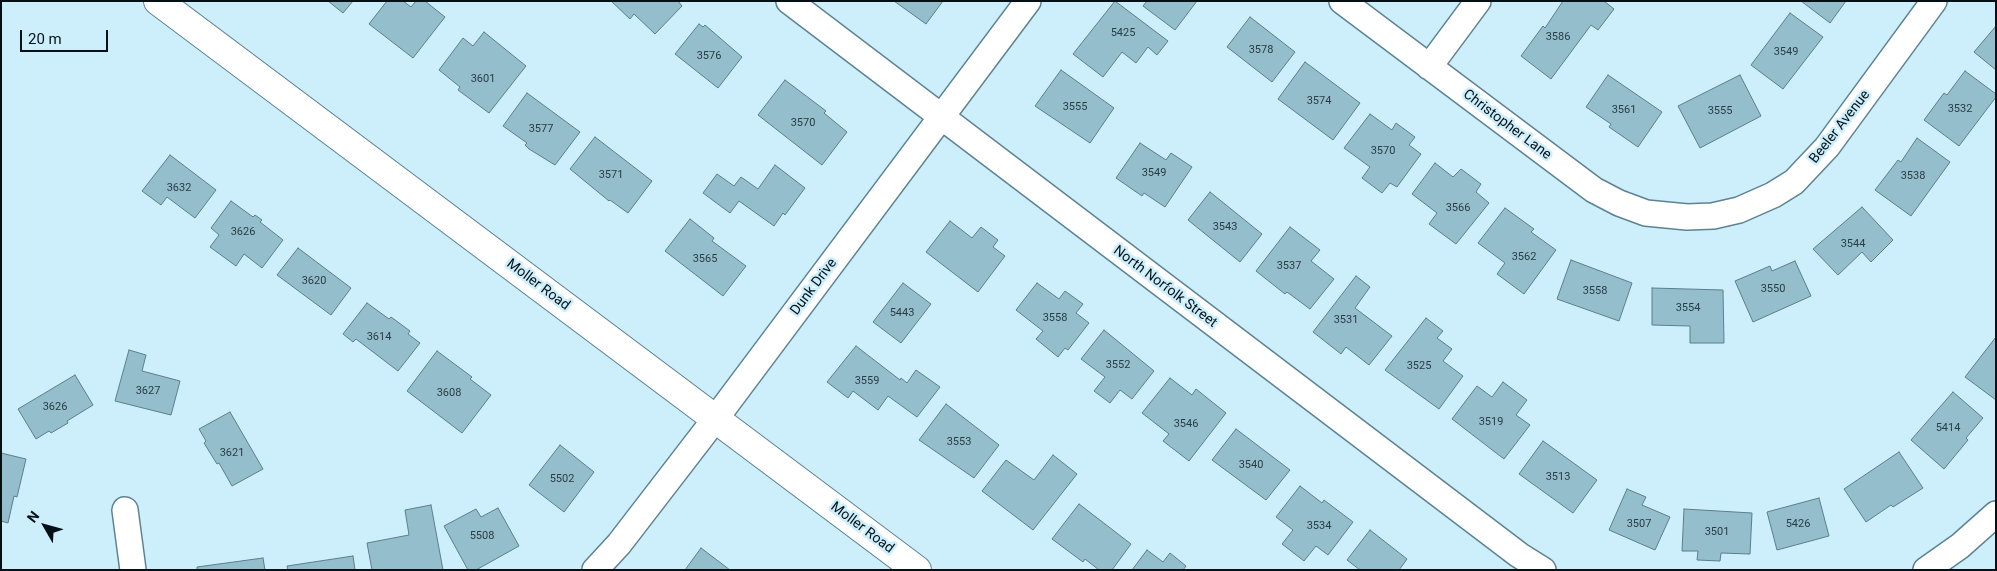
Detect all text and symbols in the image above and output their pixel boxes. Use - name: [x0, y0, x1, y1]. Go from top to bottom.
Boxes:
- scale bar: [22, 20, 110, 52]
- house number: 5425: [1111, 26, 1135, 40]
- text: 20 m: [28, 30, 62, 48]
- house number: 3586: [1546, 30, 1570, 44]
- house number: 3578: [1249, 43, 1273, 57]
- house number: 3549: [1774, 45, 1798, 59]
- house number: 3576: [697, 49, 721, 63]
- house number: 3601: [471, 72, 495, 86]
- street label: Christopher Lane: [1460, 86, 1554, 164]
- street label: Beeler Avenue: [1806, 87, 1874, 167]
- house number: 3574: [1307, 94, 1331, 108]
- house number: 3555: [1063, 100, 1087, 114]
- house number: 3532: [1948, 102, 1972, 116]
- house number: 3561: [1612, 103, 1636, 117]
- house number: 3555: [1708, 104, 1732, 118]
- house number: 3570: [791, 116, 815, 130]
- house number: 3577: [529, 122, 553, 136]
- house number: 3570: [1371, 144, 1395, 158]
- house number: 3549: [1142, 166, 1166, 180]
- house number: 3571: [599, 168, 623, 182]
- house number: 3538: [1901, 169, 1925, 183]
- house number: 3632: [167, 181, 191, 195]
- house number: 3566: [1446, 201, 1470, 215]
- house number: 3543: [1213, 220, 1237, 234]
- house number: 3626: [231, 225, 255, 239]
- house number: 3544: [1841, 237, 1865, 251]
- street label: North Norfolk Street: [1110, 243, 1220, 331]
- house number: 3562: [1512, 250, 1536, 264]
- house number: 3565: [693, 252, 717, 266]
- street label: Dunk Drive: [787, 255, 841, 319]
- street label: Moller Road: [503, 256, 573, 314]
- house number: 3537: [1277, 259, 1301, 273]
- house number: 3620: [302, 274, 326, 288]
- house number: 3550: [1761, 282, 1785, 296]
- house number: 3558: [1583, 284, 1607, 298]
- house number: 3554: [1676, 301, 1700, 315]
- house number: 5443: [890, 306, 914, 320]
- house number: 3558: [1043, 311, 1067, 325]
- house number: 3531: [1334, 313, 1358, 327]
- house number: 3614: [367, 330, 391, 344]
- house number: 3552: [1106, 358, 1130, 372]
- house number: 3525: [1407, 359, 1431, 373]
- house number: 3559: [855, 374, 879, 388]
- house number: 3627: [136, 384, 160, 398]
- house number: 3608: [437, 386, 461, 400]
- house number: 3626: [43, 400, 67, 414]
- house number: 3519: [1479, 415, 1503, 429]
- house number: 3546: [1174, 417, 1198, 431]
- house number: 5414: [1936, 421, 1960, 435]
- house number: 3553: [947, 435, 971, 449]
- house number: 3621: [220, 446, 244, 460]
- house number: 3540: [1239, 458, 1263, 472]
- house number: 3513: [1546, 470, 1570, 484]
- house number: 5502: [550, 472, 574, 486]
- street label: Moller Road: [827, 499, 897, 557]
- north arrow: [20, 501, 70, 551]
- text: N: [24, 508, 43, 526]
- house number: 3507: [1627, 517, 1651, 531]
- house number: 5426: [1786, 517, 1810, 531]
- house number: 3534: [1307, 519, 1331, 533]
- house number: 3501: [1705, 525, 1729, 539]
- house number: 5508: [470, 529, 494, 543]

